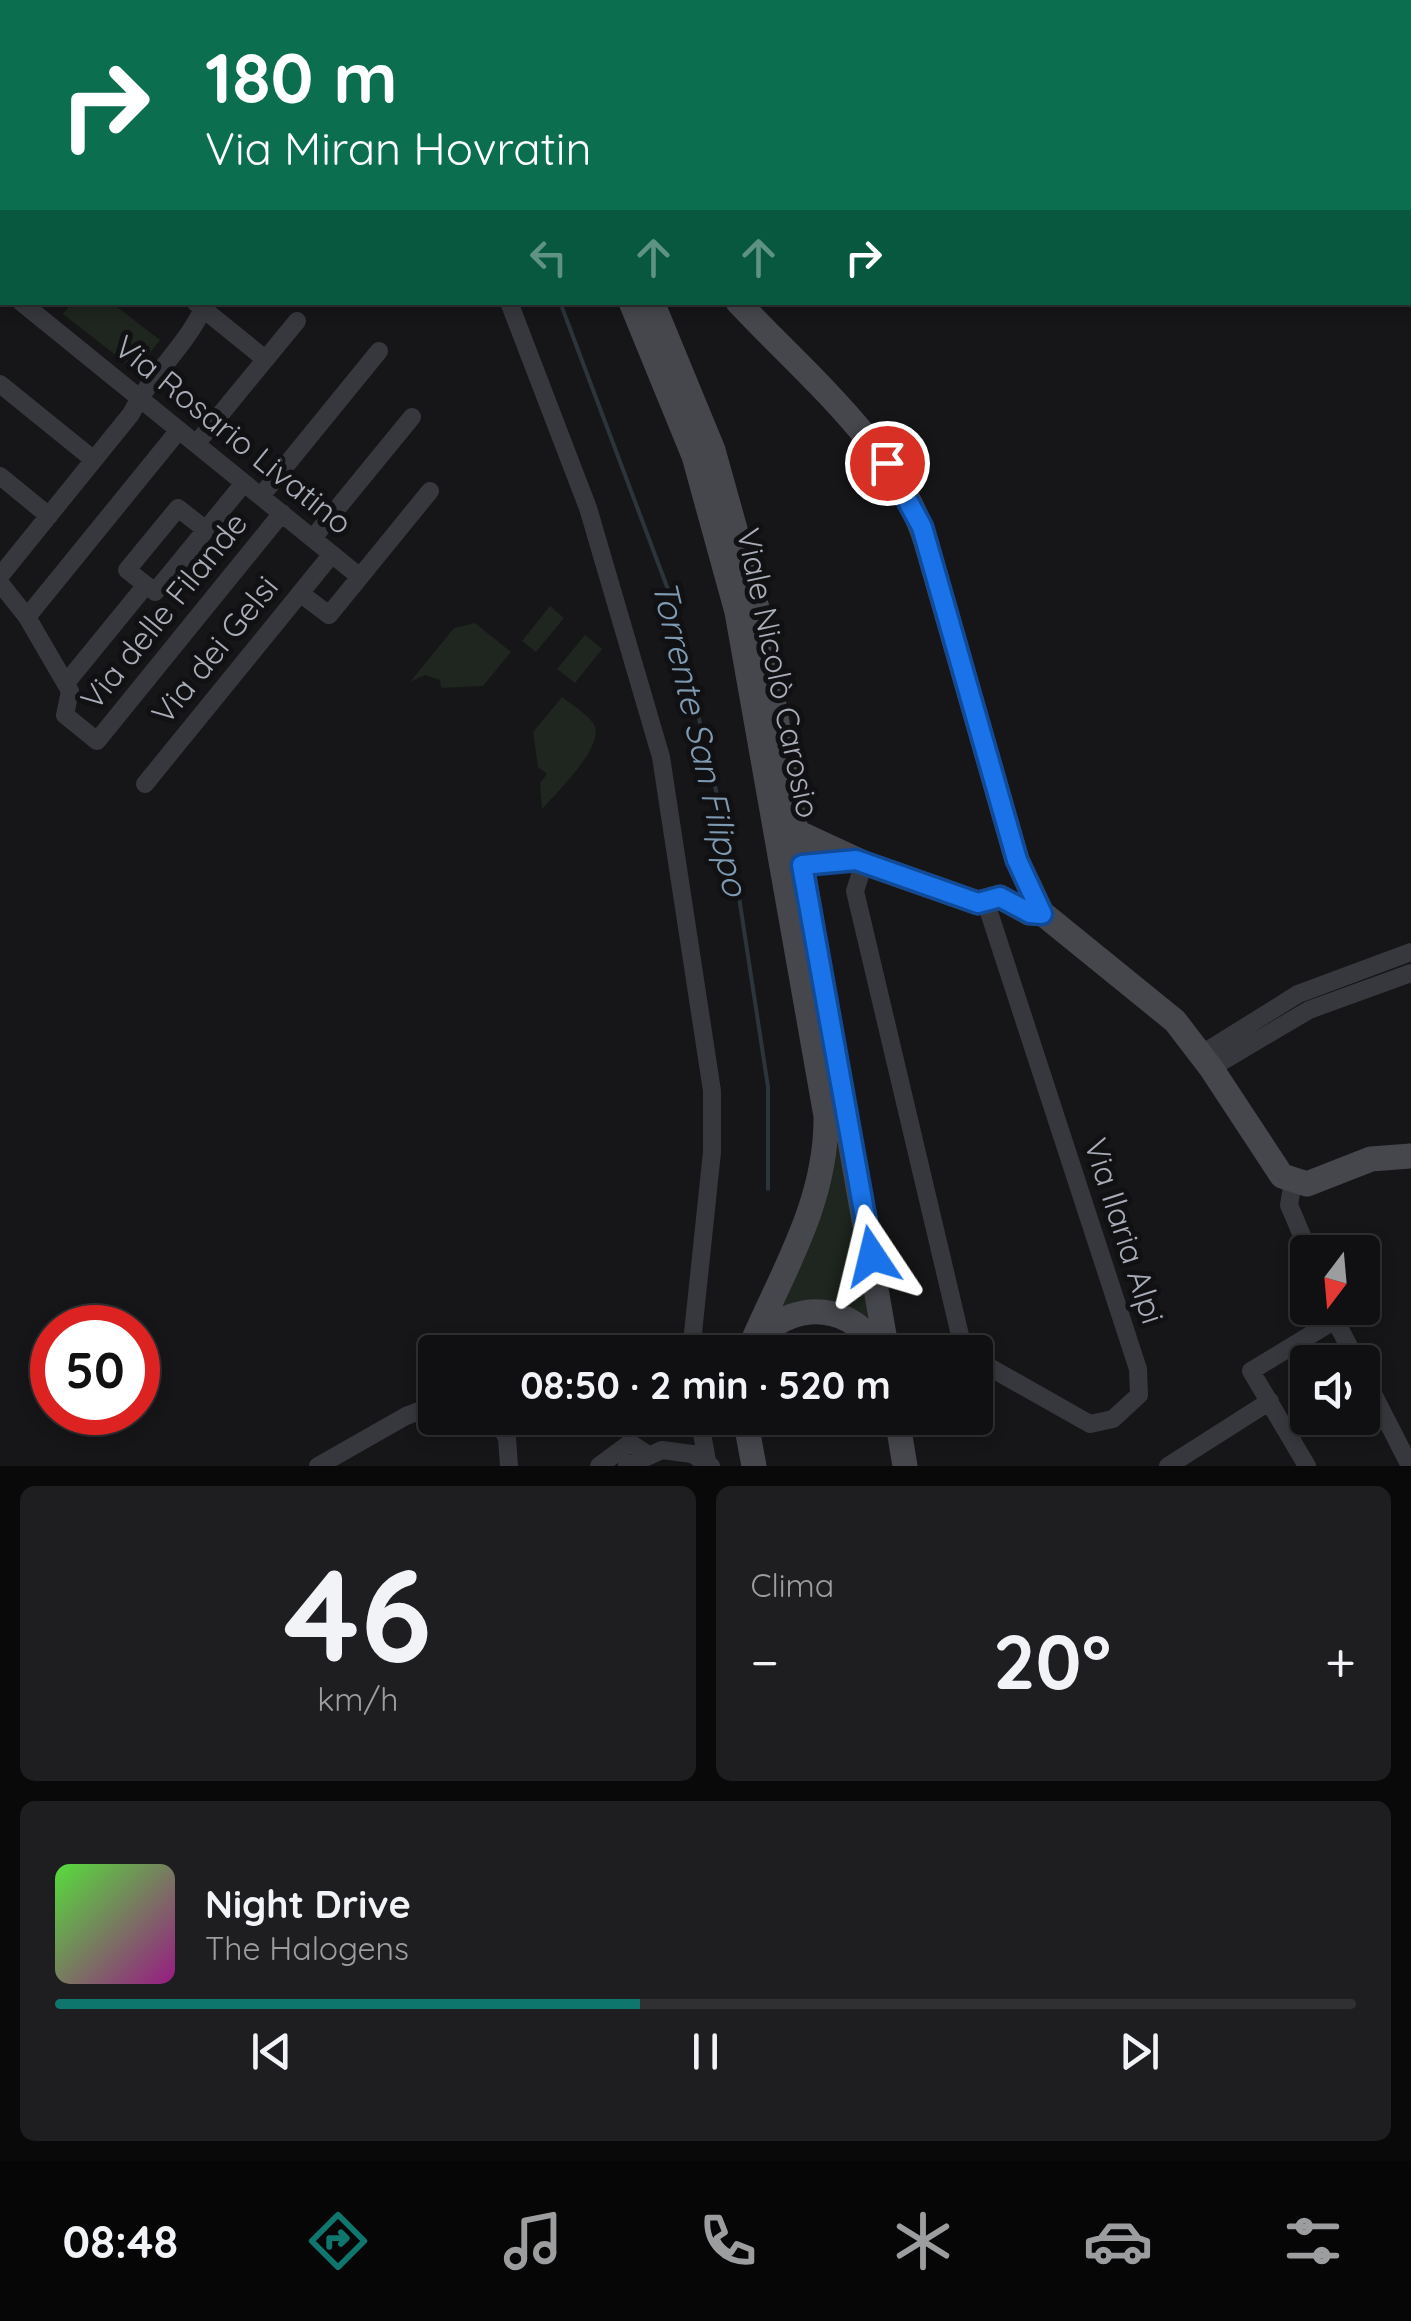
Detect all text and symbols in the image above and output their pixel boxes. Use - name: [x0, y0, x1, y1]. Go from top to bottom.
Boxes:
- text: 180 m: [205, 33, 398, 121]
- icon: right: [40, 40, 170, 170]
- text: Via Miran Hovratin: [205, 120, 591, 176]
- icon: left: [521, 230, 576, 285]
- icon: ahead: [626, 230, 681, 285]
- icon: ahead: [731, 230, 786, 285]
- icon: right: [836, 230, 891, 285]
- street label: Via Rosario Livatino: [107, 326, 361, 542]
- pin: [845, 421, 930, 506]
- icon: arrive: [860, 436, 915, 491]
- street label: Via delle Filande: [71, 504, 255, 717]
- street label: Viale Nicolò Carosio: [729, 524, 829, 821]
- street label: Via dei Gelsi: [142, 567, 286, 731]
- water label: Torrente San Filippo: [643, 576, 759, 902]
- street label: Via Ilaria Alpi: [1076, 1133, 1174, 1328]
- position arrow: [820, 1204, 924, 1308]
- north arrow: [1290, 1235, 1380, 1325]
- map controls: [1290, 1235, 1380, 1435]
- speed limit sign: 50: [30, 1305, 160, 1435]
- button: sound: [1290, 1345, 1380, 1435]
- text: 08:50 · 2 min · 520 m: [520, 1361, 891, 1409]
- text: 46: [284, 1532, 432, 1695]
- text: Clima: [751, 1565, 834, 1605]
- text: 20°: [993, 1614, 1111, 1708]
- text: −: [751, 1627, 779, 1696]
- text: +: [1325, 1627, 1356, 1696]
- text: km/h: [317, 1679, 398, 1719]
- text: Night Drive: [205, 1880, 411, 1928]
- text: The Halogens: [205, 1928, 409, 1968]
- icon: previous: [244, 2024, 299, 2079]
- icon: pause: [678, 2024, 733, 2079]
- icon: next: [1112, 2024, 1167, 2079]
- icon: directions: [303, 2206, 373, 2276]
- icon: music: [498, 2206, 568, 2276]
- icon: phone: [693, 2206, 763, 2276]
- icon: climate: [888, 2206, 958, 2276]
- icon: car: [1083, 2206, 1153, 2276]
- icon: filters: [1278, 2206, 1348, 2276]
- text: 08:48: [63, 2213, 178, 2269]

